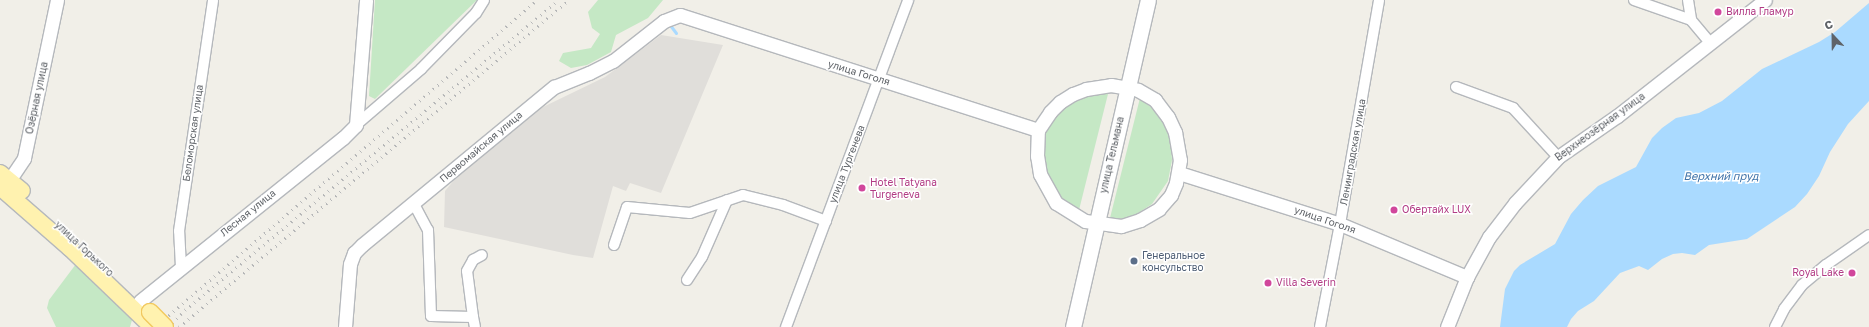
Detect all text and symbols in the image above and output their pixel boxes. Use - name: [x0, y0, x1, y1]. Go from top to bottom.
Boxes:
- place label: Вилла Гламур: [1726, 6, 1794, 18]
- marker: Вилла Гламур: [1713, 7, 1723, 17]
- north arrow: [1813, 16, 1853, 56]
- text: С: [1822, 17, 1834, 32]
- street label: улица Гоголя: [827, 58, 891, 88]
- street label: Озёрная улица: [23, 61, 51, 135]
- street label: Беломорская улица: [180, 84, 206, 182]
- street label: Верхнеозёрная улица: [1553, 90, 1647, 164]
- street label: Ленинградская улица: [1338, 98, 1368, 206]
- street label: Первомайская улица: [437, 109, 525, 185]
- street label: улица Тельмана: [1097, 115, 1127, 195]
- street label: улица Тургенева: [827, 123, 867, 205]
- water label: Верхний пруд: [1684, 169, 1758, 183]
- place label: Hotel Tatyana Turgeneva: [870, 176, 937, 200]
- marker: Hotel Tatyana Turgeneva: [857, 183, 867, 193]
- street label: Лесная улица: [218, 187, 278, 239]
- street label: улица Гоголя: [1293, 204, 1357, 236]
- place label: Обертайх LUX: [1402, 204, 1471, 216]
- marker: Обертайх LUX: [1389, 205, 1399, 215]
- street label: улица Горького: [52, 219, 116, 279]
- place label: Генеральное консульство: [1142, 249, 1205, 272]
- marker: Генеральное консульство: [1129, 256, 1139, 266]
- place label: Royal Lake: [1792, 267, 1844, 279]
- marker: Royal Lake: [1847, 268, 1857, 278]
- place label: Villa Severin: [1276, 277, 1336, 289]
- marker: Villa Severin: [1263, 278, 1273, 288]

